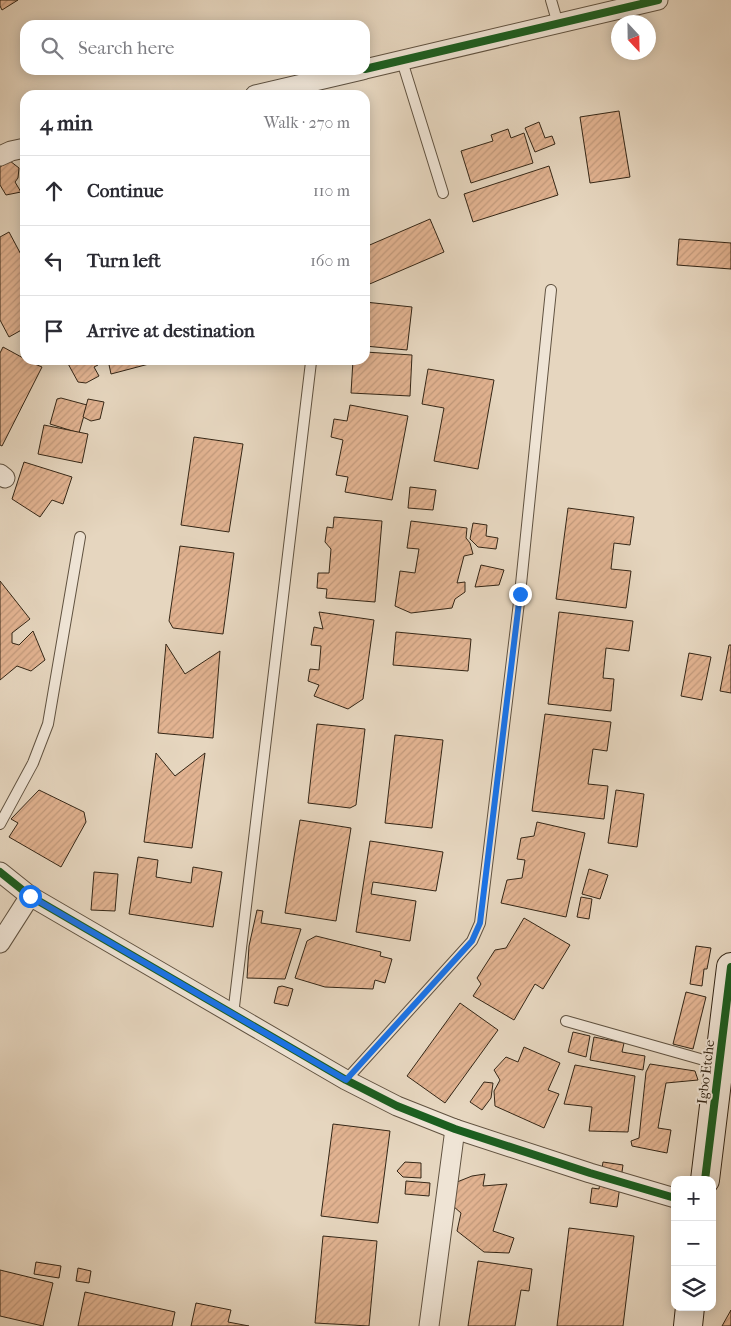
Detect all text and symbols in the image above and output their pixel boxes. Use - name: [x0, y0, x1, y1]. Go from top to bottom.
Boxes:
- north arrow: [611, 15, 656, 60]
- search box: [20, 20, 370, 75]
- icon: search: [38, 34, 66, 62]
- text: Search here: [78, 37, 174, 59]
- text: 4 min: [40, 111, 93, 135]
- text: Walk · 270 m: [264, 113, 350, 132]
- icon: ahead: [40, 177, 68, 205]
- text: Continue: [87, 180, 163, 202]
- text: 110 m: [313, 181, 350, 200]
- icon: left: [40, 247, 68, 275]
- text: Turn left: [87, 250, 161, 272]
- text: 160 m: [310, 251, 350, 270]
- icon: arrive: [40, 317, 68, 345]
- text: Arrive at destination: [87, 320, 255, 342]
- route end: [509, 583, 532, 606]
- route start: [19, 885, 42, 908]
- street label: Igbo Etche: [694, 1039, 718, 1105]
- map controls: [671, 1176, 716, 1311]
- button: +: [671, 1176, 716, 1221]
- button: −: [671, 1221, 716, 1266]
- button: layers: [671, 1266, 716, 1311]

